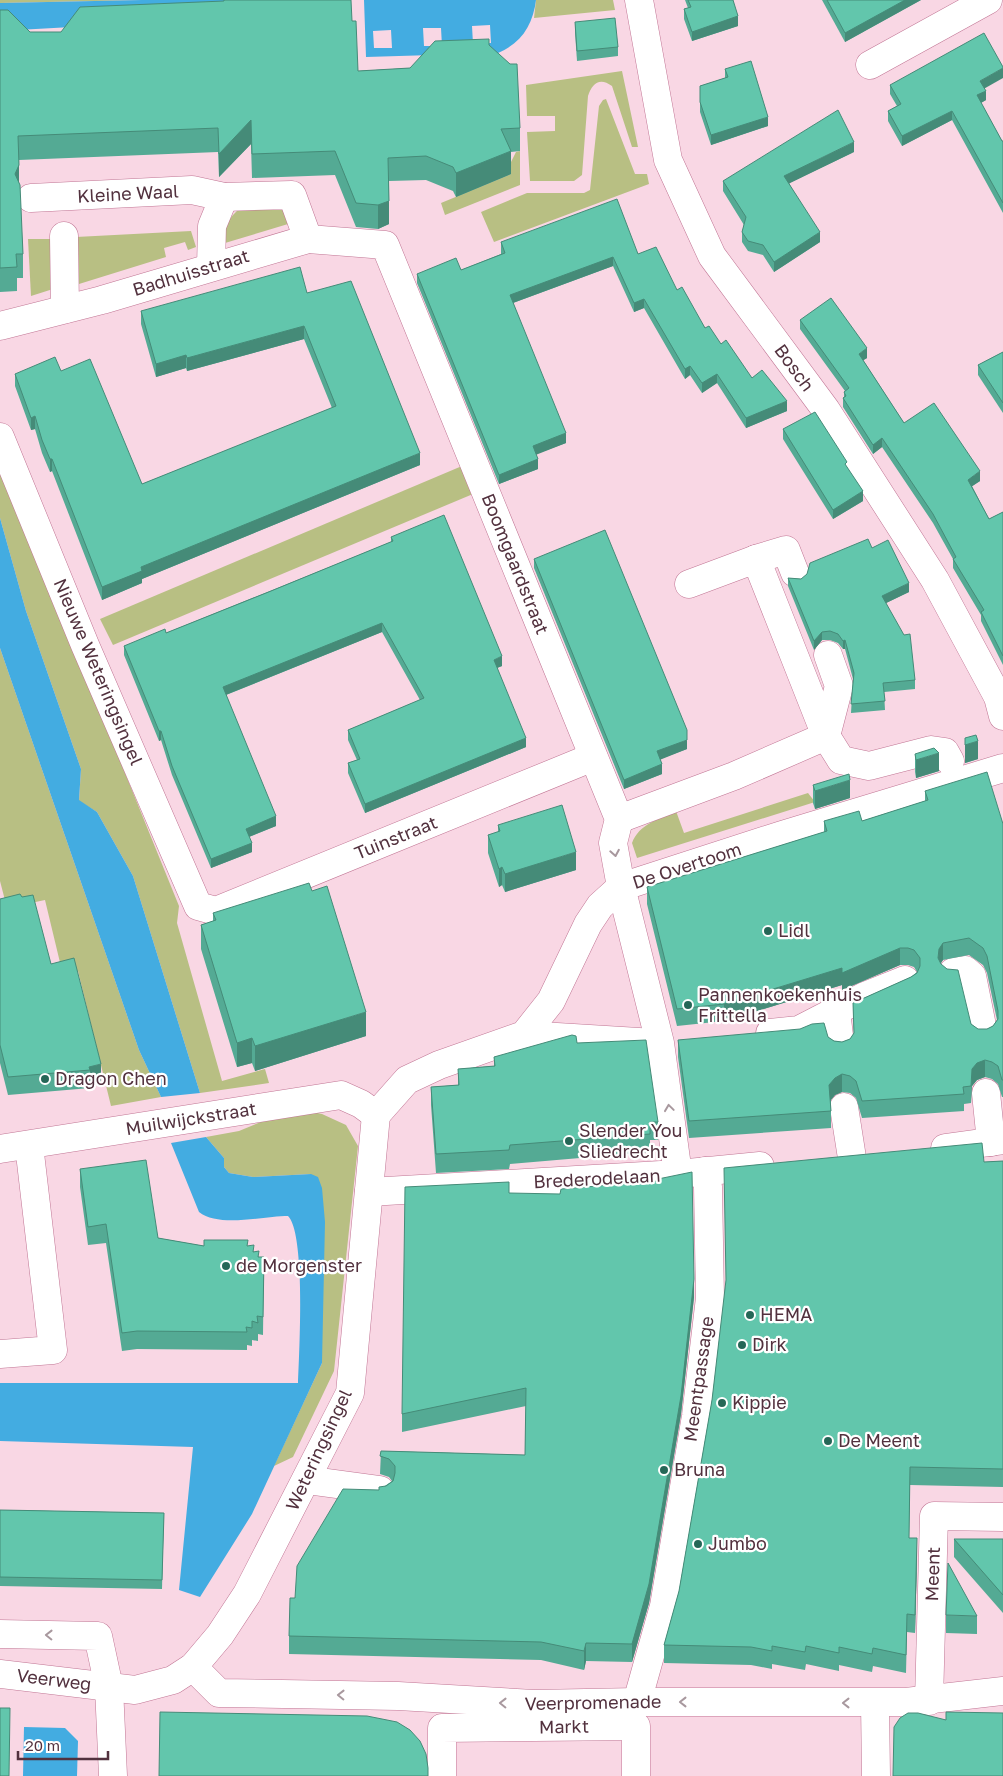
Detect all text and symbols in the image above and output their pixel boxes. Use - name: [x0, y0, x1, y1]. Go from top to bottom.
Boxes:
- street label: Kleine Waal: [77, 179, 180, 207]
- street label: Badhuisstraat: [130, 244, 252, 300]
- street label: Bosch: [770, 339, 819, 395]
- street label: Boomgaardstraat: [478, 490, 554, 637]
- street label: Nieuwe Weteringsingel: [50, 575, 148, 768]
- street label: Tuinstraat: [351, 811, 440, 864]
- street label: De Overtoom: [629, 837, 744, 893]
- one-way arrow: [609, 849, 619, 857]
- place label: Lidl: [778, 919, 810, 941]
- marker: Lidl: [762, 925, 774, 937]
- place label: Pannenkoekenhuis Frittella: [698, 983, 862, 1026]
- marker: Pannenkoekenhuis Frittella: [682, 999, 694, 1011]
- place label: Dragon Chen: [55, 1067, 167, 1089]
- marker: Dragon Chen: [39, 1073, 51, 1085]
- street label: Muilwijckstraat: [124, 1097, 258, 1139]
- one-way arrow: [664, 1104, 675, 1112]
- place label: Slender You Sliedrecht: [579, 1119, 682, 1162]
- marker: Slender You Sliedrecht: [563, 1135, 575, 1147]
- street label: Brederodelaan: [533, 1164, 661, 1192]
- place label: de Morgenster: [236, 1254, 362, 1276]
- marker: de Morgenster: [220, 1260, 232, 1272]
- place label: HEMA: [760, 1303, 812, 1325]
- marker: HEMA: [744, 1309, 756, 1321]
- street label: Meentpassage: [678, 1315, 718, 1443]
- place label: Dirk: [752, 1333, 787, 1355]
- marker: Dirk: [736, 1339, 748, 1351]
- street label: Weteringsingel: [280, 1385, 356, 1514]
- place label: Kippie: [732, 1391, 787, 1413]
- marker: Kippie: [716, 1397, 728, 1409]
- place label: De Meent: [838, 1429, 920, 1451]
- marker: De Meent: [822, 1435, 834, 1447]
- place label: Bruna: [674, 1458, 725, 1480]
- marker: Bruna: [658, 1464, 670, 1476]
- place label: Jumbo: [708, 1532, 767, 1554]
- marker: Jumbo: [692, 1538, 704, 1550]
- street label: Meent: [920, 1546, 944, 1602]
- one-way arrow: [45, 1630, 53, 1640]
- street label: Veerweg: [15, 1664, 93, 1695]
- one-way arrow: [337, 1690, 344, 1700]
- street label: Veerpromenade: [524, 1690, 662, 1714]
- one-way arrow: [679, 1697, 686, 1707]
- one-way arrow: [499, 1698, 506, 1708]
- one-way arrow: [841, 1698, 849, 1708]
- street label: Markt: [539, 1715, 589, 1737]
- scale bar: [18, 1728, 108, 1760]
- text: 20 m: [25, 1736, 60, 1754]

